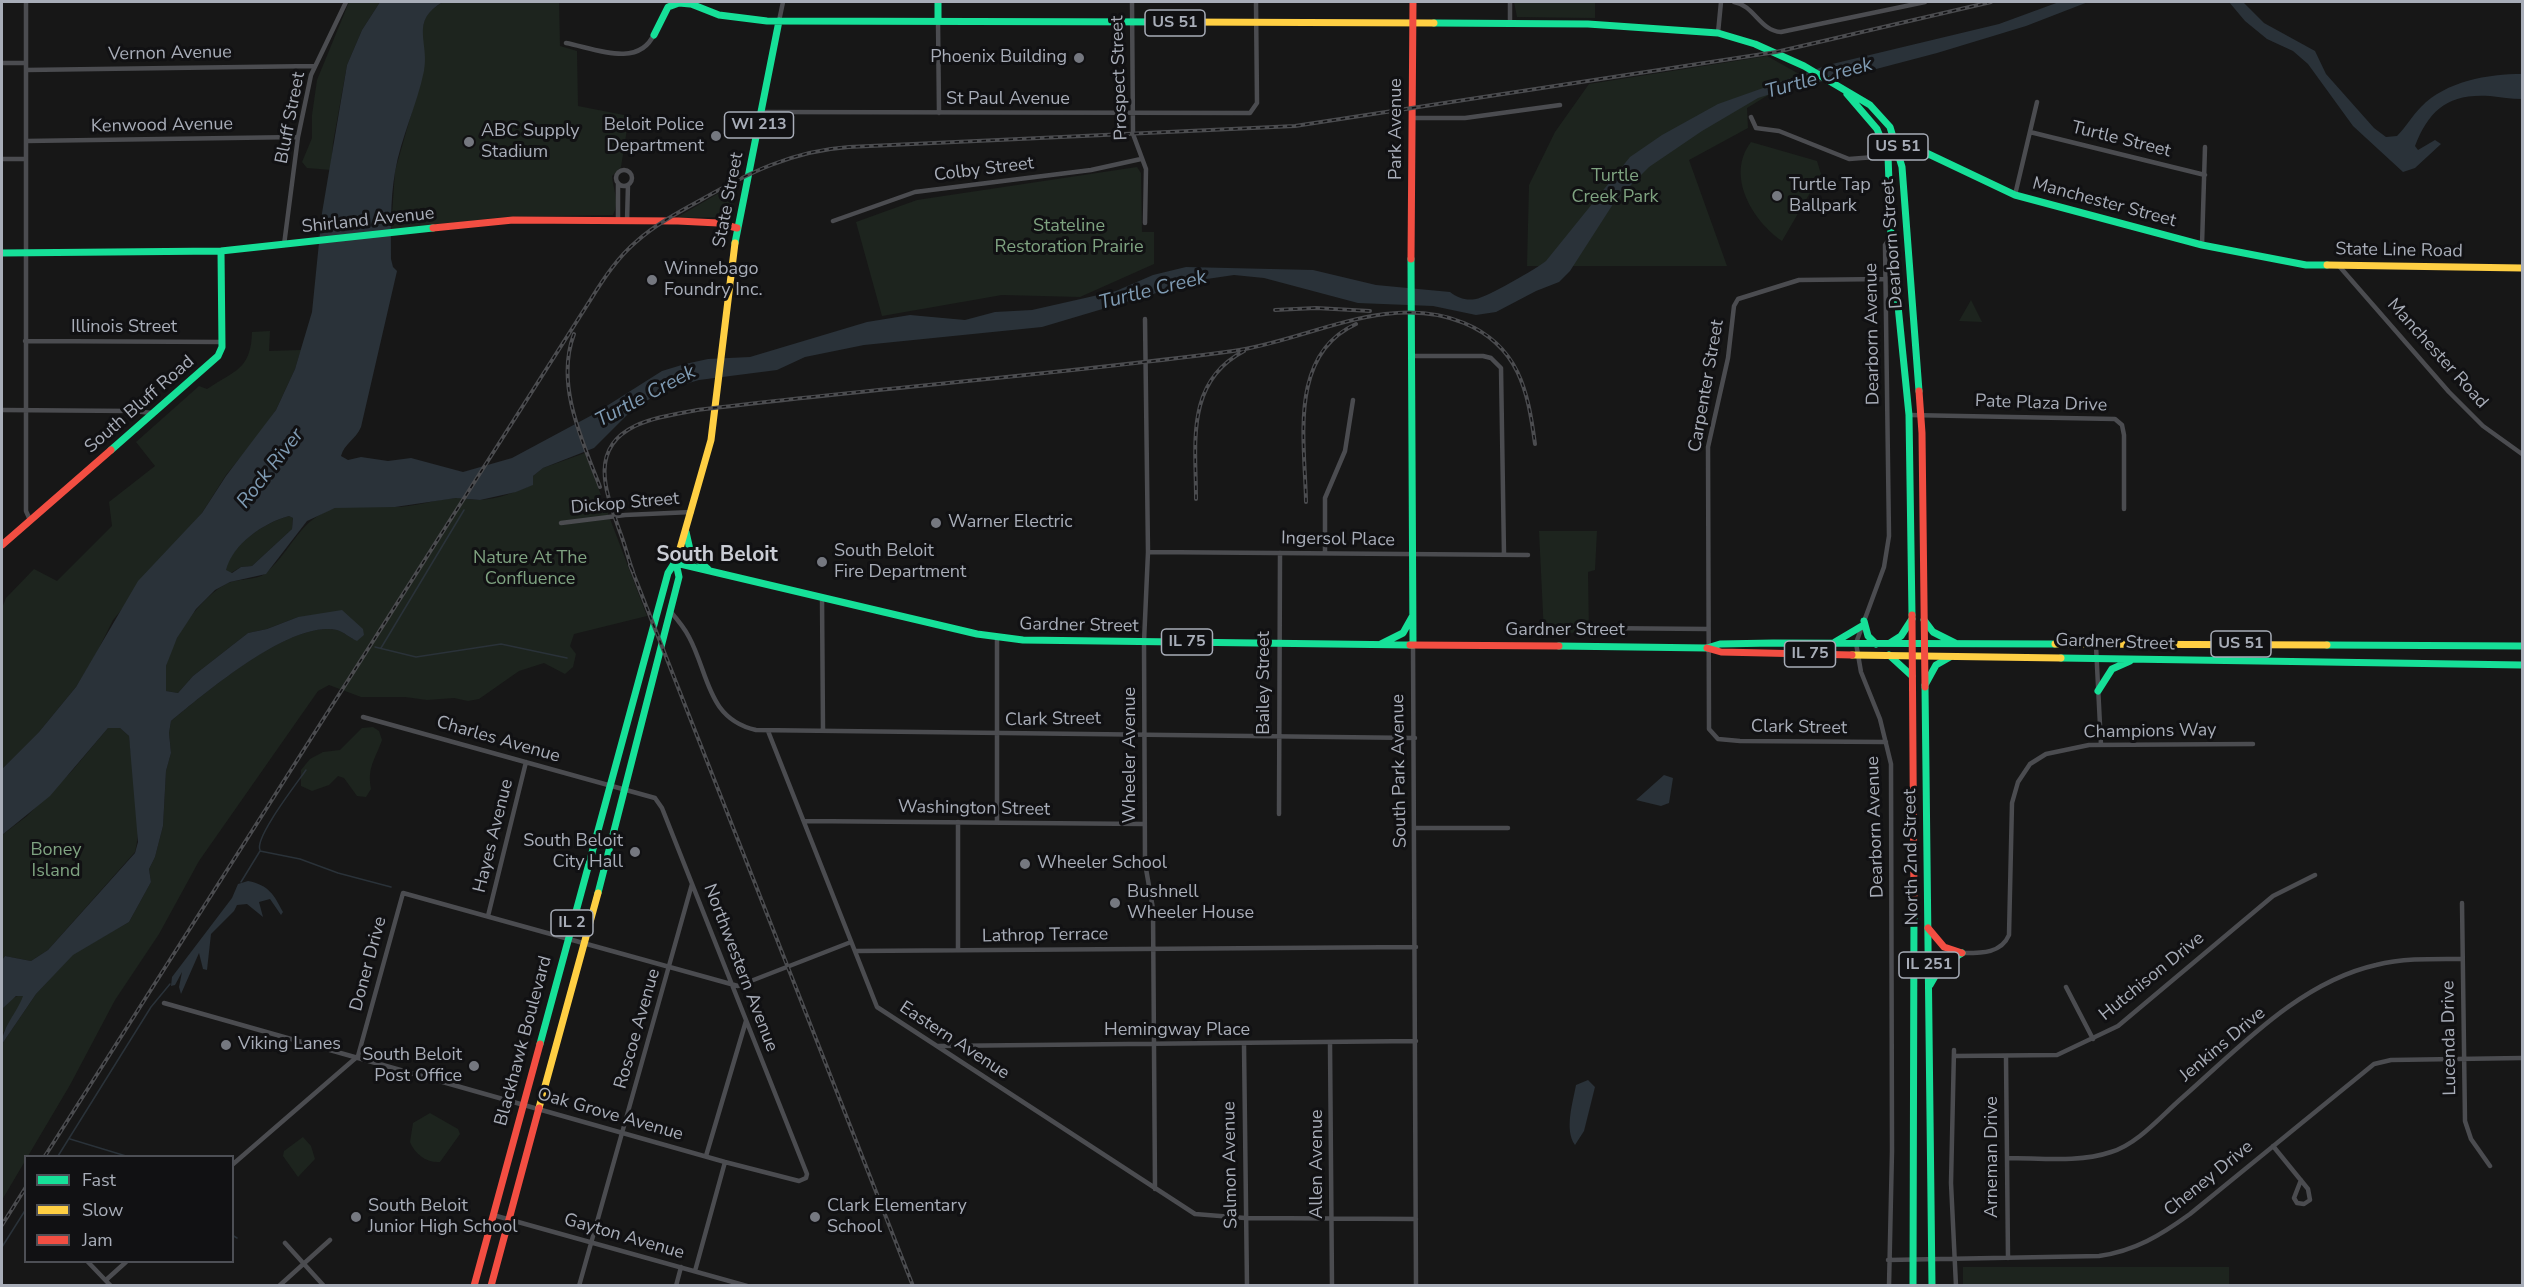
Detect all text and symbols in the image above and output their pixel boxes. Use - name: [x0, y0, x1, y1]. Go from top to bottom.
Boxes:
- road number: US 51: [1145, 10, 1205, 36]
- street label: Prospect Street: [1107, 15, 1133, 141]
- street label: Vernon Avenue: [108, 42, 232, 66]
- place label: Phoenix Building: [930, 47, 1067, 69]
- marker: Phoenix Building: [1072, 51, 1086, 65]
- water label: Turtle Creek: [1763, 53, 1875, 105]
- street label: Bluff Street: [272, 70, 310, 166]
- street label: Park Avenue: [1386, 78, 1408, 180]
- street label: St Paul Avenue: [946, 89, 1070, 111]
- road number: WI 213: [724, 112, 794, 138]
- street label: Kenwood Avenue: [91, 114, 233, 138]
- place label: Beloit Police Department: [604, 115, 704, 158]
- street label: Turtle Street: [2069, 117, 2173, 163]
- place label: ABC Supply Stadium: [481, 121, 580, 164]
- marker: Beloit Police Department: [709, 129, 723, 143]
- road number: US 51: [1868, 134, 1928, 160]
- marker: ABC Supply Stadium: [462, 135, 476, 149]
- street label: State Street: [709, 151, 749, 249]
- street label: Colby Street: [933, 153, 1035, 187]
- park label: Turtle Creek Park: [1571, 166, 1659, 208]
- street label: Manchester Street: [2030, 173, 2178, 233]
- place label: Turtle Tap Ballpark: [1789, 175, 1871, 218]
- street label: Dearborn Street: [1878, 178, 1908, 310]
- marker: Turtle Tap Ballpark: [1770, 189, 1784, 203]
- street label: Shirland Avenue: [301, 203, 435, 239]
- park label: Stateline Restoration Prairie: [995, 216, 1143, 258]
- street label: State Line Road: [2335, 239, 2463, 263]
- place label: Winnebago Foundry Inc.: [664, 259, 763, 302]
- street label: Dearborn Avenue: [1861, 263, 1885, 405]
- water label: Turtle Creek: [1097, 266, 1209, 316]
- marker: Winnebago Foundry Inc.: [645, 273, 659, 287]
- street label: Manchester Road: [2382, 295, 2492, 413]
- street label: Illinois Street: [71, 317, 177, 339]
- street label: Carpenter Street: [1685, 318, 1729, 454]
- street label: South Bluff Road: [81, 352, 199, 458]
- water label: Turtle Creek: [592, 361, 700, 433]
- street label: Pate Plaza Drive: [1975, 391, 2107, 417]
- water label: Rock River: [232, 424, 310, 514]
- street label: Dickop Street: [570, 488, 680, 520]
- place label: Warner Electric: [948, 512, 1073, 534]
- marker: Warner Electric: [929, 516, 943, 530]
- street label: Ingersol Place: [1281, 528, 1395, 552]
- place label: South Beloit Fire Department: [834, 541, 966, 584]
- district label: South Beloit: [656, 543, 778, 569]
- park label: Nature At The Confluence: [473, 548, 587, 590]
- marker: South Beloit Fire Department: [815, 555, 829, 569]
- street label: Gardner Street: [1019, 614, 1139, 638]
- street label: Gardner Street: [1505, 620, 1625, 642]
- road number: IL 75: [1162, 629, 1212, 655]
- street label: Gardner Street: [2055, 630, 2175, 656]
- street label: Bailey Street: [1254, 631, 1276, 735]
- road number: US 51: [2211, 631, 2271, 657]
- road number: IL 75: [1784, 641, 1836, 667]
- street label: Wheeler Avenue: [1120, 687, 1142, 823]
- street label: South Park Avenue: [1388, 694, 1412, 848]
- street label: Clark Street: [1005, 708, 1101, 732]
- street label: Charles Avenue: [434, 712, 562, 768]
- street label: Clark Street: [1751, 716, 1847, 740]
- street label: Champions Way: [2083, 720, 2217, 744]
- street label: Dearborn Avenue: [1863, 756, 1889, 898]
- street label: Hayes Avenue: [469, 777, 519, 895]
- street label: North 2nd Street: [1900, 788, 1924, 926]
- street label: Washington Street: [898, 797, 1050, 821]
- place label: South Beloit City Hall: [523, 831, 623, 874]
- park label: Boney Island: [30, 840, 82, 882]
- marker: South Beloit City Hall: [628, 845, 642, 859]
- place label: Wheeler School: [1037, 853, 1167, 875]
- marker: Wheeler School: [1018, 857, 1032, 871]
- street label: Northwestern Avenue: [698, 881, 782, 1055]
- place label: Bushnell Wheeler House: [1127, 882, 1254, 924]
- marker: Bushnell Wheeler House: [1108, 896, 1122, 910]
- road number: IL 2: [551, 910, 593, 936]
- street label: Doner Drive: [346, 914, 392, 1014]
- street label: Lathrop Terrace: [982, 924, 1108, 948]
- street label: Hutchison Drive: [2095, 928, 2209, 1026]
- road number: IL 251: [1899, 952, 1959, 978]
- street label: Blackhawk Boulevard: [491, 954, 557, 1128]
- street label: Roscoe Avenue: [611, 966, 665, 1092]
- street label: Lucenda Drive: [2438, 980, 2462, 1096]
- street label: Eastern Avenue: [895, 997, 1013, 1085]
- street label: Jenkins Drive: [2176, 1003, 2270, 1087]
- street label: Hemingway Place: [1104, 1020, 1250, 1042]
- place label: Viking Lanes: [238, 1034, 341, 1056]
- marker: Viking Lanes: [219, 1038, 233, 1052]
- place label: South Beloit Post Office: [362, 1045, 462, 1088]
- marker: South Beloit Post Office: [467, 1059, 481, 1073]
- street label: Oak Grove Avenue: [535, 1084, 685, 1146]
- street label: Arneman Drive: [1982, 1096, 2004, 1218]
- street label: Salmon Avenue: [1219, 1101, 1243, 1229]
- street label: Allen Avenue: [1307, 1109, 1329, 1219]
- street label: Cheney Drive: [2160, 1137, 2258, 1221]
- legend: [24, 1155, 234, 1263]
- text: Fast: [82, 1168, 116, 1192]
- place label: South Beloit Junior High School: [368, 1196, 518, 1238]
- place label: Clark Elementary School: [827, 1196, 967, 1238]
- text: Slow: [82, 1198, 123, 1222]
- street label: Gayton Avenue: [561, 1209, 687, 1265]
- marker: South Beloit Junior High School: [349, 1210, 363, 1224]
- marker: Clark Elementary School: [808, 1210, 822, 1224]
- text: Jam: [82, 1228, 113, 1252]

